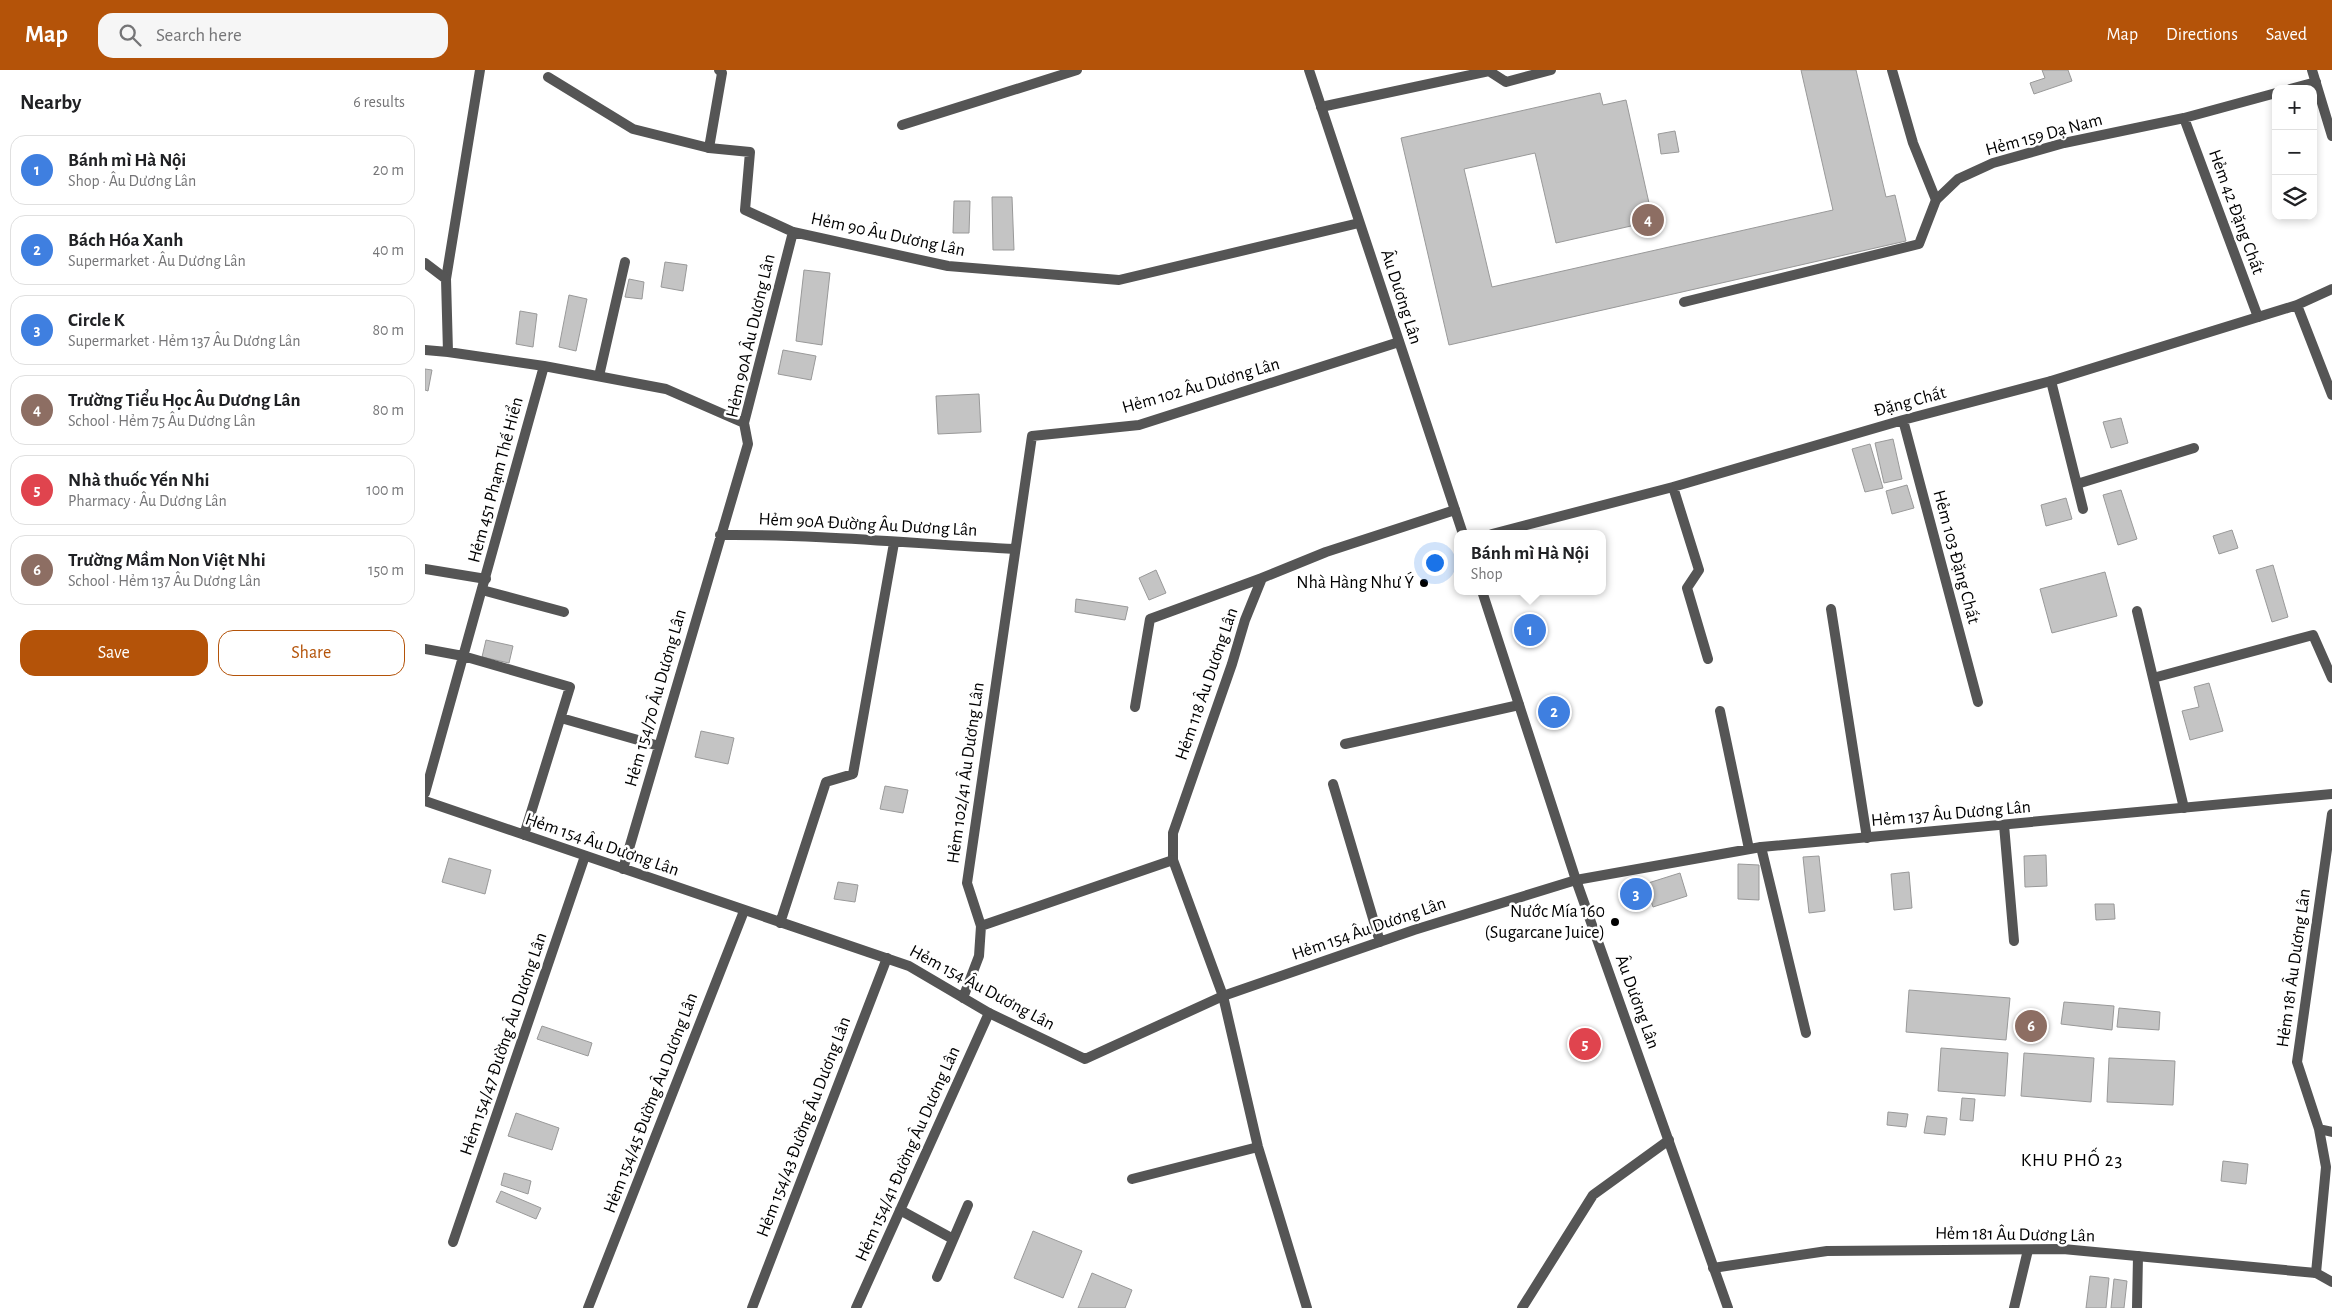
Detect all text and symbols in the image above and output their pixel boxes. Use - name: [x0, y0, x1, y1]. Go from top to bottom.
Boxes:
- search box: [98, 13, 448, 58]
- icon: search: [116, 21, 144, 49]
- text: Map: [25, 23, 68, 47]
- text: Search here: [156, 26, 242, 45]
- text: Map: [2107, 26, 2138, 44]
- text: Directions: [2166, 26, 2238, 44]
- text: Saved: [2266, 26, 2307, 44]
- map controls: [2272, 85, 2317, 220]
- button: +: [2272, 85, 2317, 130]
- text: Nearby: [20, 92, 81, 113]
- text: 6 results: [353, 94, 405, 110]
- street label: Hẻm 159 Dạ Nam: [1984, 111, 2104, 159]
- button: −: [2272, 130, 2317, 175]
- street label: Hẻm 42 Đặng Chất: [2205, 147, 2268, 277]
- text: Bánh mì Hà Nội: [68, 151, 186, 170]
- text: 1: [34, 162, 40, 178]
- text: 20 m: [373, 162, 404, 178]
- text: Shop · Âu Dương Lân: [68, 173, 196, 189]
- button: layers: [2272, 175, 2317, 220]
- pin: 4: [1632, 201, 1664, 239]
- street label: Hẻm 90 Âu Dương Lân: [809, 207, 967, 260]
- text: Bách Hóa Xanh: [68, 231, 183, 250]
- text: 2: [33, 242, 41, 258]
- text: 40 m: [372, 242, 404, 258]
- street label: Âu Dương Lân: [1377, 246, 1428, 347]
- street label: Hẻm 90A Âu Dương Lân: [720, 252, 779, 420]
- text: Supermarket · Âu Dương Lân: [68, 253, 246, 269]
- text: Circle K: [68, 311, 125, 330]
- text: 3: [34, 322, 40, 338]
- text: 80 m: [373, 322, 404, 338]
- text: Supermarket · Hẻm 137 Âu Dương Lân: [68, 333, 301, 349]
- street label: Hẻm 102 Âu Dương Lân: [1119, 352, 1282, 417]
- street label: Đặng Chất: [1872, 383, 1948, 420]
- text: Trường Tiểu Học Âu Dương Lân: [68, 391, 301, 410]
- street label: Hẻm 451 Phạm Thế Hiển: [463, 395, 527, 565]
- text: 4: [33, 402, 41, 418]
- text: 80 m: [373, 402, 404, 418]
- text: School · Hẻm 75 Âu Dương Lân: [68, 413, 255, 429]
- text: Nhà thuốc Yến Nhi: [68, 471, 210, 490]
- text: 5: [34, 482, 40, 498]
- text: 100 m: [366, 482, 404, 498]
- street label: Hẻm 103 Đặng Chất: [1929, 488, 1984, 626]
- text: Pharmacy · Âu Dương Lân: [68, 493, 227, 509]
- street label: Hẻm 90A Đường Âu Dương Lân: [758, 507, 978, 540]
- popup: [1454, 530, 1606, 595]
- text: Bánh mì Hà Nội: [1471, 544, 1589, 563]
- your location: [1422, 550, 1448, 576]
- text: Trường Mầm Non Việt Nhi: [68, 551, 266, 570]
- text: 6: [33, 562, 41, 578]
- text: 150 m: [368, 562, 404, 578]
- text: Shop: [1471, 566, 1503, 582]
- place label: Nhà Hàng Như Ý: [1296, 571, 1414, 592]
- text: School · Hẻm 137 Âu Dương Lân: [68, 573, 261, 589]
- marker: Nhà Hàng Như Ý: [1418, 577, 1430, 589]
- street label: Hẻm 118 Âu Dương Lân: [1170, 604, 1242, 763]
- street label: Hẻm 154/70 Âu Dương Lân: [619, 606, 690, 789]
- pin: 1: [1514, 611, 1546, 649]
- button: Save: [20, 630, 208, 676]
- button: Share: [218, 630, 405, 676]
- street label: Hẻm 102/41 Âu Dương Lân: [941, 681, 988, 865]
- pin: 2: [1538, 693, 1570, 731]
- street label: Hẻm 137 Âu Dương Lân: [1870, 795, 2032, 830]
- street label: Hẻm 154 Âu Dương Lân: [523, 807, 682, 880]
- pin: 3: [1620, 875, 1652, 913]
- street label: Hẻm 181 Âu Dương Lân: [2271, 887, 2314, 1049]
- street label: Hẻm 154 Âu Dương Lân: [1289, 891, 1448, 964]
- place label: Nước Mía 160 (Sugarcane Juice): [1485, 903, 1605, 942]
- marker: Nước Mía 160 (Sugarcane Juice): [1609, 916, 1621, 928]
- street label: Hẻm 154/47 Đường Âu Dương Lân: [454, 929, 551, 1158]
- street label: Hẻm 154 Âu Dương Lân: [906, 939, 1059, 1034]
- street label: Âu Dương Lân: [1612, 952, 1665, 1051]
- street label: Hẻm 154/45 Đường Âu Dương Lân: [598, 989, 701, 1216]
- pin: 6: [2015, 1007, 2047, 1045]
- street label: Hẻm 154/43 Đường Âu Dương Lân: [751, 1013, 854, 1240]
- pin: 5: [1569, 1025, 1601, 1063]
- street label: Hẻm 154/41 Đường Âu Dương Lân: [850, 1043, 964, 1264]
- district label: KHU PHỐ 23: [2021, 1147, 2123, 1170]
- street label: Hẻm 181 Âu Dương Lân: [1935, 1222, 2095, 1245]

